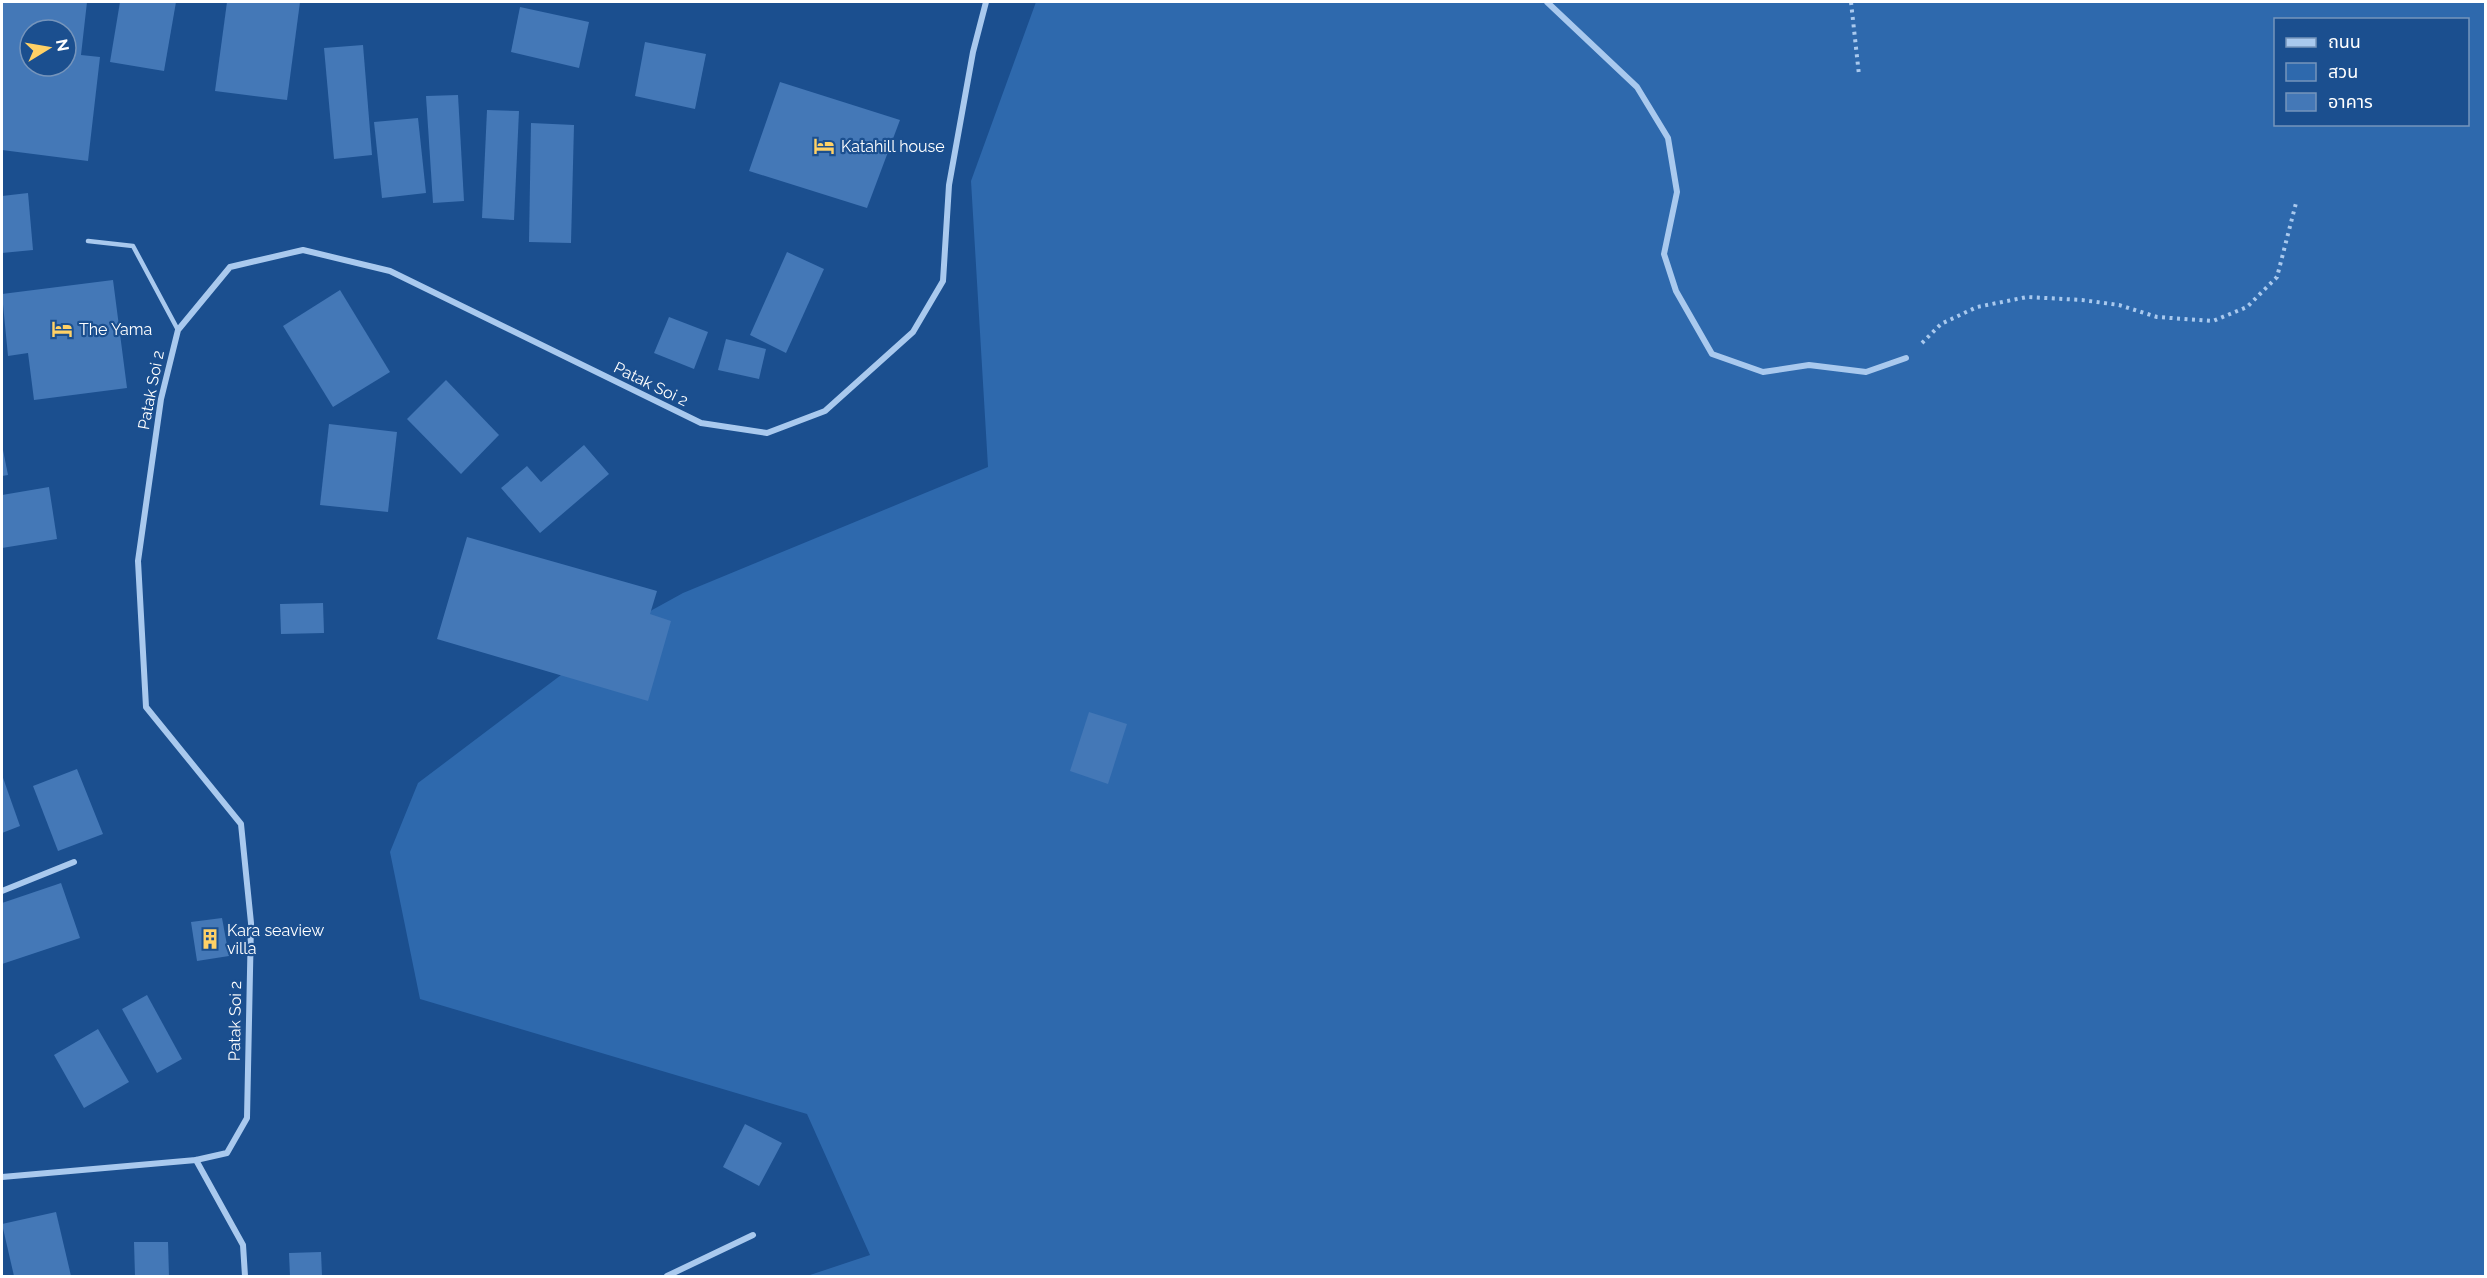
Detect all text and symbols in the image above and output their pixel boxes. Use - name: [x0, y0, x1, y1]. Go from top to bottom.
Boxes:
- north arrow: [18, 18, 78, 78]
- legend: [2274, 18, 2469, 126]
- text: ถนน: [2328, 31, 2361, 52]
- text: N: [52, 37, 73, 53]
- text: สวน: [2328, 61, 2358, 82]
- text: อาคาร: [2328, 91, 2373, 112]
- hotel icon: Katahill house: [812, 134, 836, 158]
- place label: Katahill house: [841, 137, 945, 156]
- hotel icon: The Yama: [50, 317, 74, 341]
- place label: The Yama: [79, 320, 152, 339]
- street label: Patak Soi 2: [134, 349, 168, 431]
- street label: Patak Soi 2: [611, 358, 691, 410]
- place label: Kara seaview villa: [227, 921, 324, 958]
- building icon: Kara seaview villa: [198, 927, 222, 951]
- street label: Patak Soi 2: [225, 981, 245, 1061]

